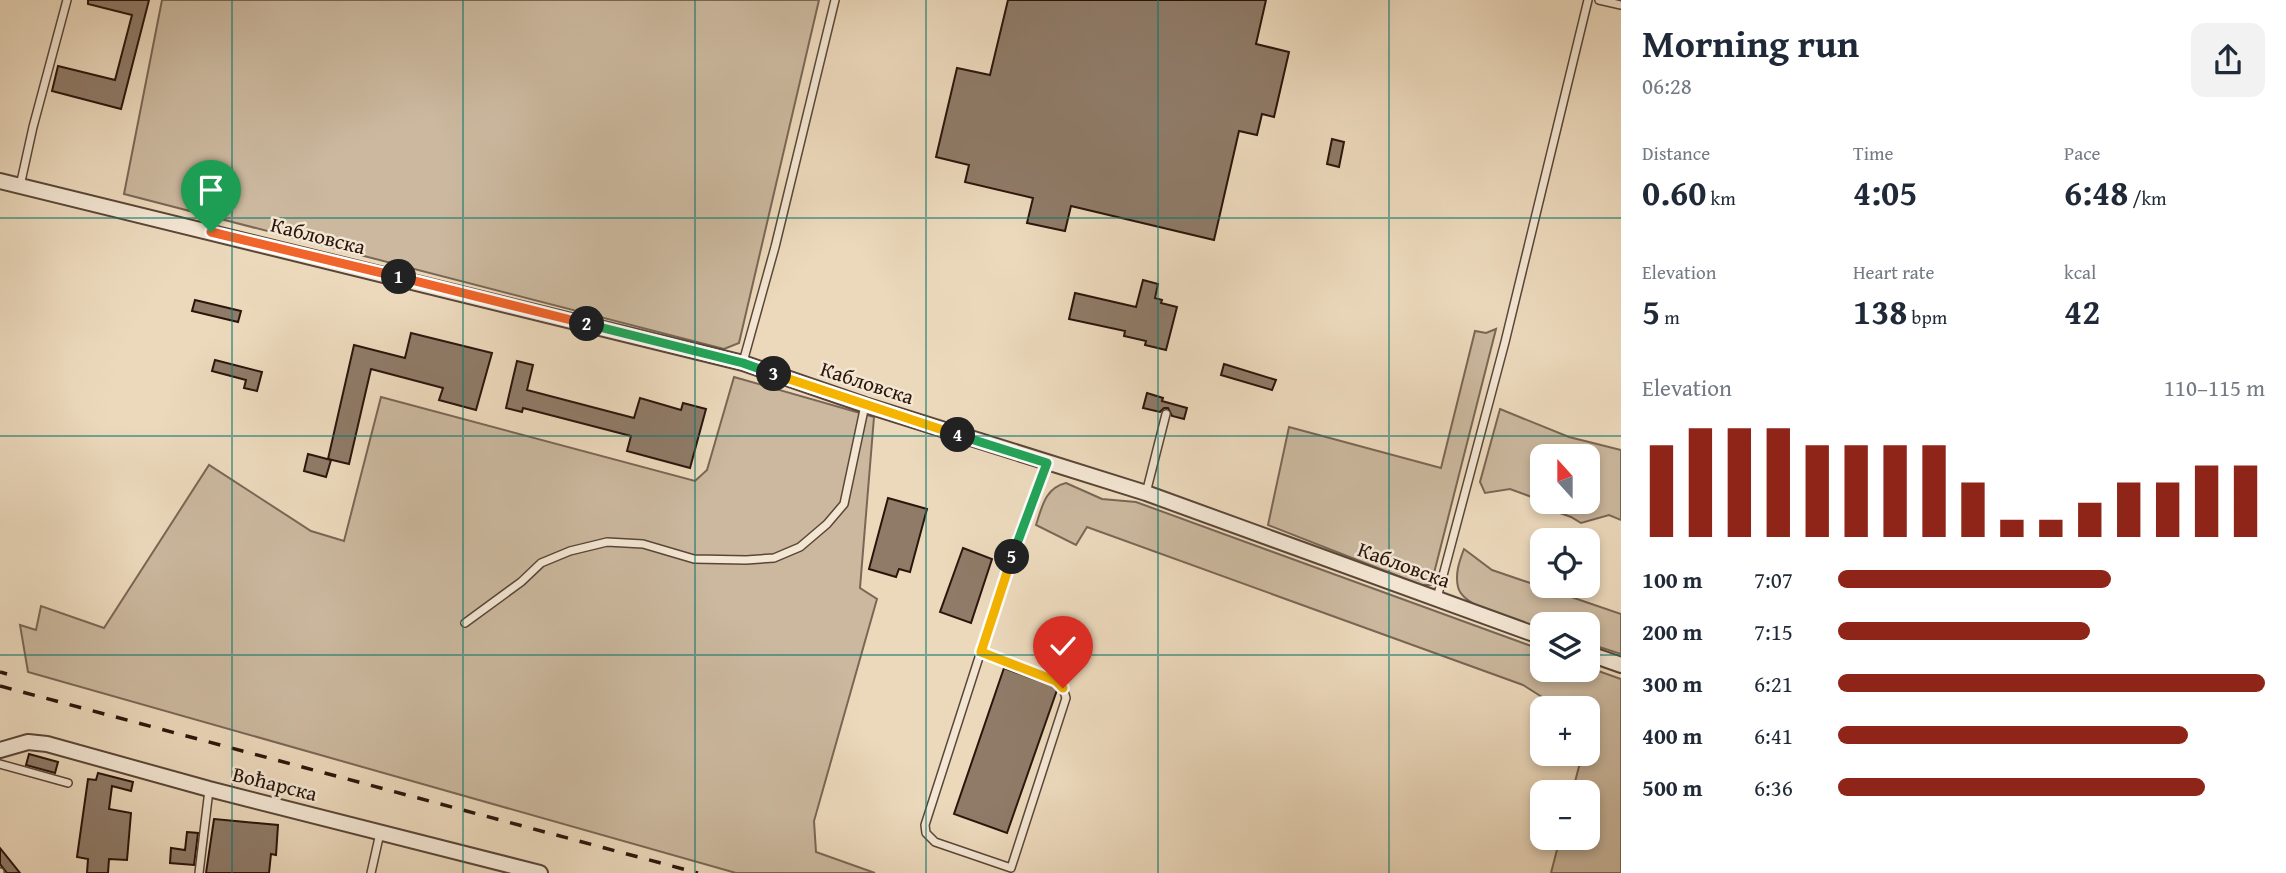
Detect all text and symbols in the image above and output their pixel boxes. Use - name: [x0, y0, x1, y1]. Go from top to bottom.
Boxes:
- text: Morning run: [1642, 15, 1859, 71]
- button: share: [2191, 23, 2265, 97]
- text: 06:28: [1642, 69, 1692, 102]
- text: Distance: [1642, 139, 1710, 167]
- text: Time: [1853, 139, 1893, 167]
- text: Pace: [2064, 139, 2101, 167]
- pin: [181, 160, 241, 232]
- text: 0.60: [1642, 167, 1706, 218]
- text: 4:05: [1853, 167, 1917, 218]
- text: 6:48: [2064, 167, 2128, 218]
- icon: arrive: [192, 171, 230, 209]
- text: km: [1706, 184, 1736, 212]
- text: /km: [2128, 184, 2167, 212]
- street label: Кабловска: [268, 209, 369, 262]
- text: Elevation: [1642, 258, 1716, 286]
- text: Heart rate: [1853, 258, 1934, 286]
- text: kcal: [2064, 258, 2096, 286]
- pin: 1: [382, 260, 416, 294]
- text: 1: [394, 262, 403, 290]
- text: 5: [1642, 286, 1660, 337]
- text: 138: [1853, 286, 1907, 337]
- text: 42: [2064, 286, 2100, 337]
- text: m: [1660, 303, 1680, 331]
- text: bpm: [1907, 303, 1947, 331]
- pin: 2: [570, 306, 604, 342]
- text: 2: [582, 309, 591, 337]
- street label: Кабловска: [816, 353, 918, 412]
- pin: 3: [756, 356, 792, 392]
- text: 3: [769, 359, 778, 387]
- text: Elevation: [1642, 371, 1732, 404]
- text: 110–115 m: [2164, 371, 2265, 404]
- pin: 4: [940, 418, 976, 452]
- text: 4: [953, 420, 962, 448]
- north arrow: [1530, 444, 1600, 514]
- map controls: [1530, 444, 1600, 850]
- button: locate: [1530, 528, 1600, 598]
- street label: Кабловска: [1354, 533, 1455, 596]
- pin: 5: [995, 540, 1030, 574]
- text: 5: [1007, 542, 1016, 570]
- text: 100 m: [1642, 563, 1703, 596]
- text: 7:07: [1754, 563, 1793, 596]
- button: layers: [1530, 612, 1600, 682]
- text: 200 m: [1642, 615, 1703, 648]
- text: 7:15: [1754, 615, 1793, 648]
- pin: [1033, 616, 1093, 688]
- icon: check: [1044, 627, 1082, 665]
- text: 300 m: [1642, 667, 1703, 700]
- text: 6:21: [1754, 667, 1793, 700]
- button: +: [1530, 696, 1600, 766]
- text: 400 m: [1642, 719, 1703, 752]
- text: 6:41: [1754, 719, 1793, 752]
- street label: Воћарска: [230, 758, 321, 809]
- text: 500 m: [1642, 771, 1703, 804]
- text: 6:36: [1754, 771, 1793, 804]
- button: −: [1530, 780, 1600, 850]

